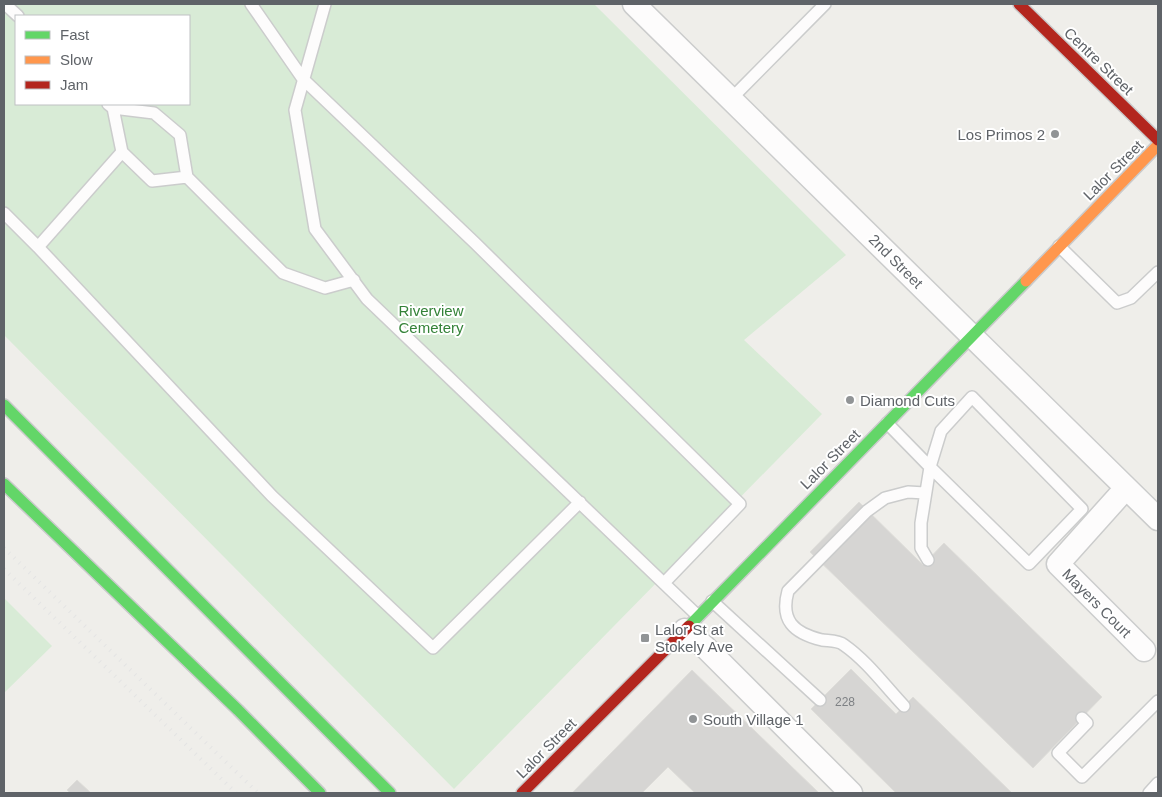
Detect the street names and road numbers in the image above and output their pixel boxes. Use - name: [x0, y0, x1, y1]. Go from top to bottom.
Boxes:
- street label: Centre Street: [1061, 24, 1138, 99]
- street label: Lalor Street: [1080, 136, 1147, 203]
- street label: 2nd Street: [866, 231, 927, 292]
- street label: Lalor Street: [797, 425, 864, 492]
- street label: Mayers Court: [1059, 565, 1135, 641]
- street label: Lalor Street: [513, 714, 580, 781]

